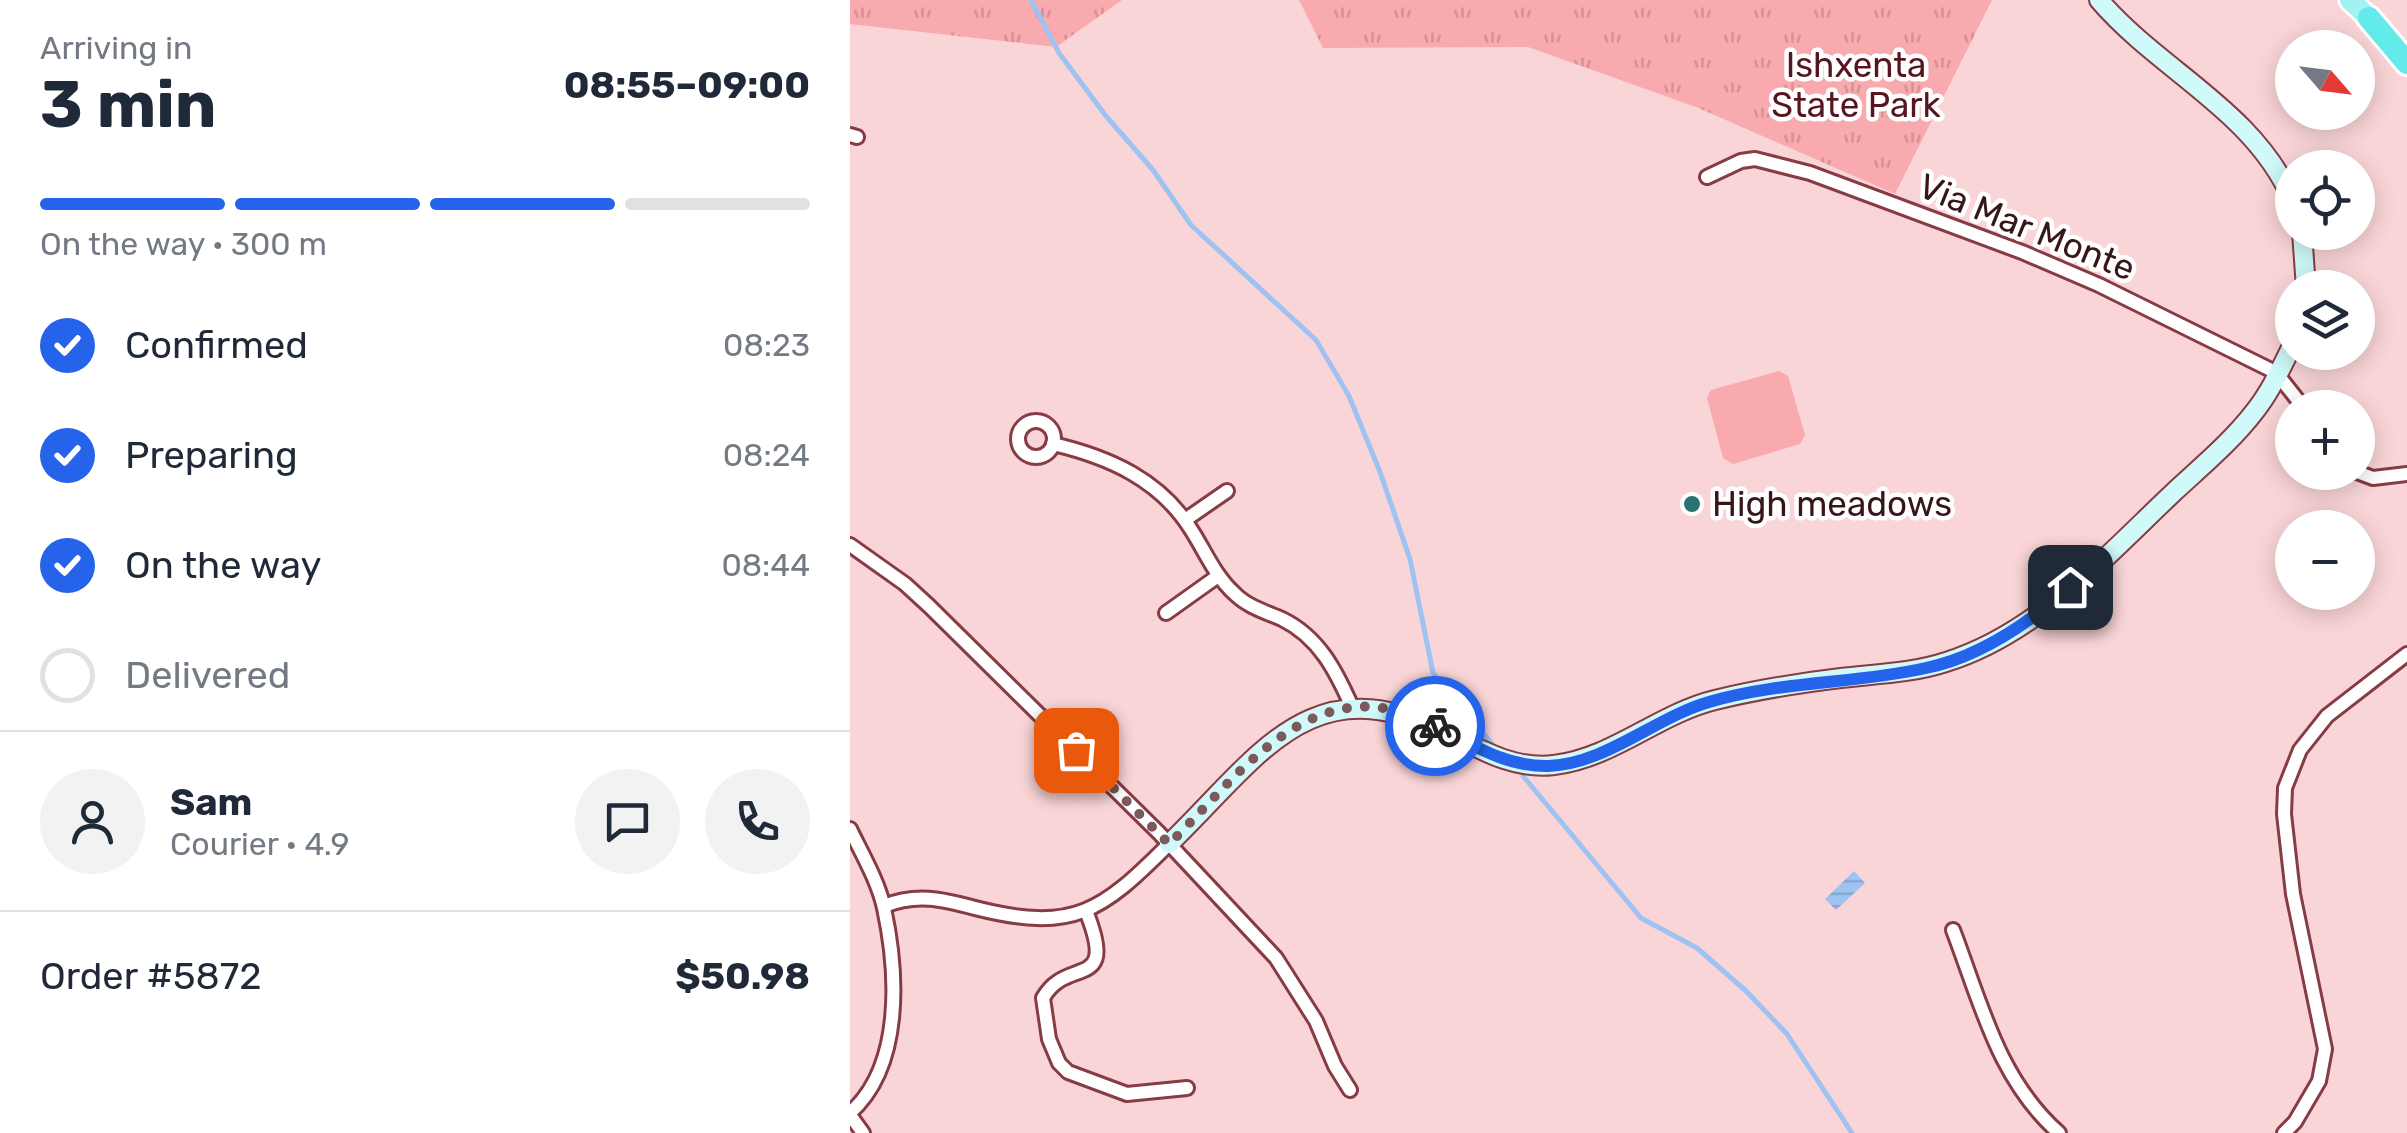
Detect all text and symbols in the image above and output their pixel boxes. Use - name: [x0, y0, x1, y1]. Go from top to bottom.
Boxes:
- text: Arriving in: [40, 29, 192, 67]
- north arrow: [2275, 30, 2375, 130]
- map controls: [2275, 30, 2375, 610]
- park label: Ishxenta State Park: [1771, 44, 1941, 126]
- text: 08:55–09:00: [564, 62, 810, 108]
- text: 3 min: [40, 66, 217, 143]
- button: locate: [2275, 150, 2375, 250]
- street label: Via Mar Monte: [1913, 165, 2141, 289]
- text: On the way · 300 m: [40, 225, 327, 263]
- button: layers: [2275, 270, 2375, 370]
- icon: check: [40, 318, 95, 373]
- text: Confirmed: [125, 322, 308, 368]
- text: 08:23: [723, 326, 810, 364]
- button: +: [2275, 390, 2375, 490]
- icon: check: [40, 428, 95, 483]
- text: Preparing: [125, 432, 298, 478]
- text: 08:24: [723, 436, 810, 474]
- place label: High meadows: [1712, 483, 1952, 525]
- marker: High meadows: [1681, 493, 1703, 515]
- button: −: [2275, 510, 2375, 610]
- icon: check: [40, 538, 95, 593]
- text: On the way: [125, 542, 321, 588]
- pin: [2028, 545, 2113, 630]
- text: 08:44: [721, 546, 810, 584]
- icon: home: [2043, 560, 2098, 615]
- text: Delivered: [125, 652, 290, 698]
- courier: [1385, 676, 1485, 776]
- icon: bike: [1408, 699, 1463, 754]
- pin: [1034, 708, 1119, 793]
- icon: bag: [1049, 723, 1104, 778]
- button: person: [40, 769, 145, 874]
- button: chat: [575, 769, 680, 874]
- button: phone: [705, 769, 810, 874]
- text: Sam: [170, 779, 252, 825]
- text: Courier · 4.9: [170, 825, 349, 863]
- text: Order #5872: [40, 953, 262, 999]
- text: $50.98: [675, 953, 810, 999]

